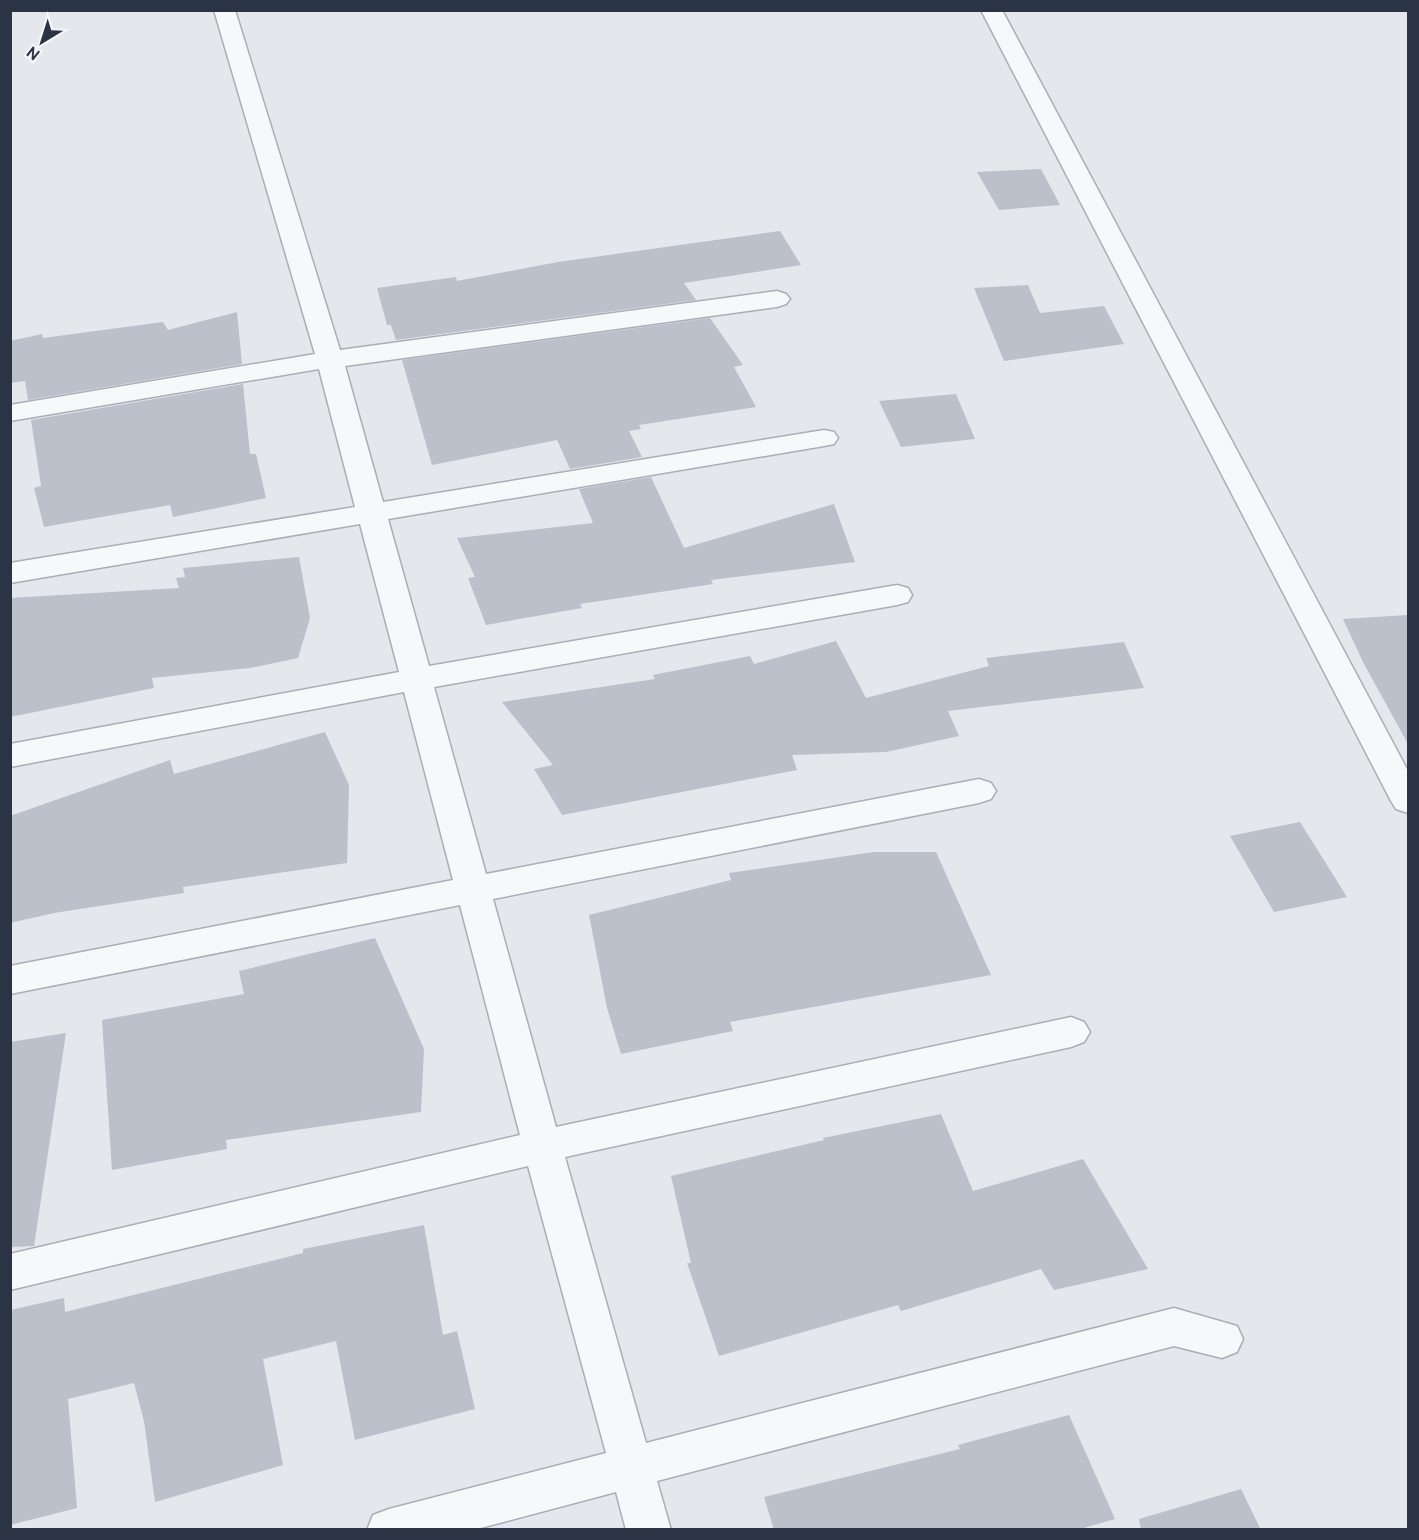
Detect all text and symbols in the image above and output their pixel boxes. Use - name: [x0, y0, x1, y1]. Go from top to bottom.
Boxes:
- north arrow: [12, 12, 72, 72]
- text: N: [23, 42, 43, 64]

